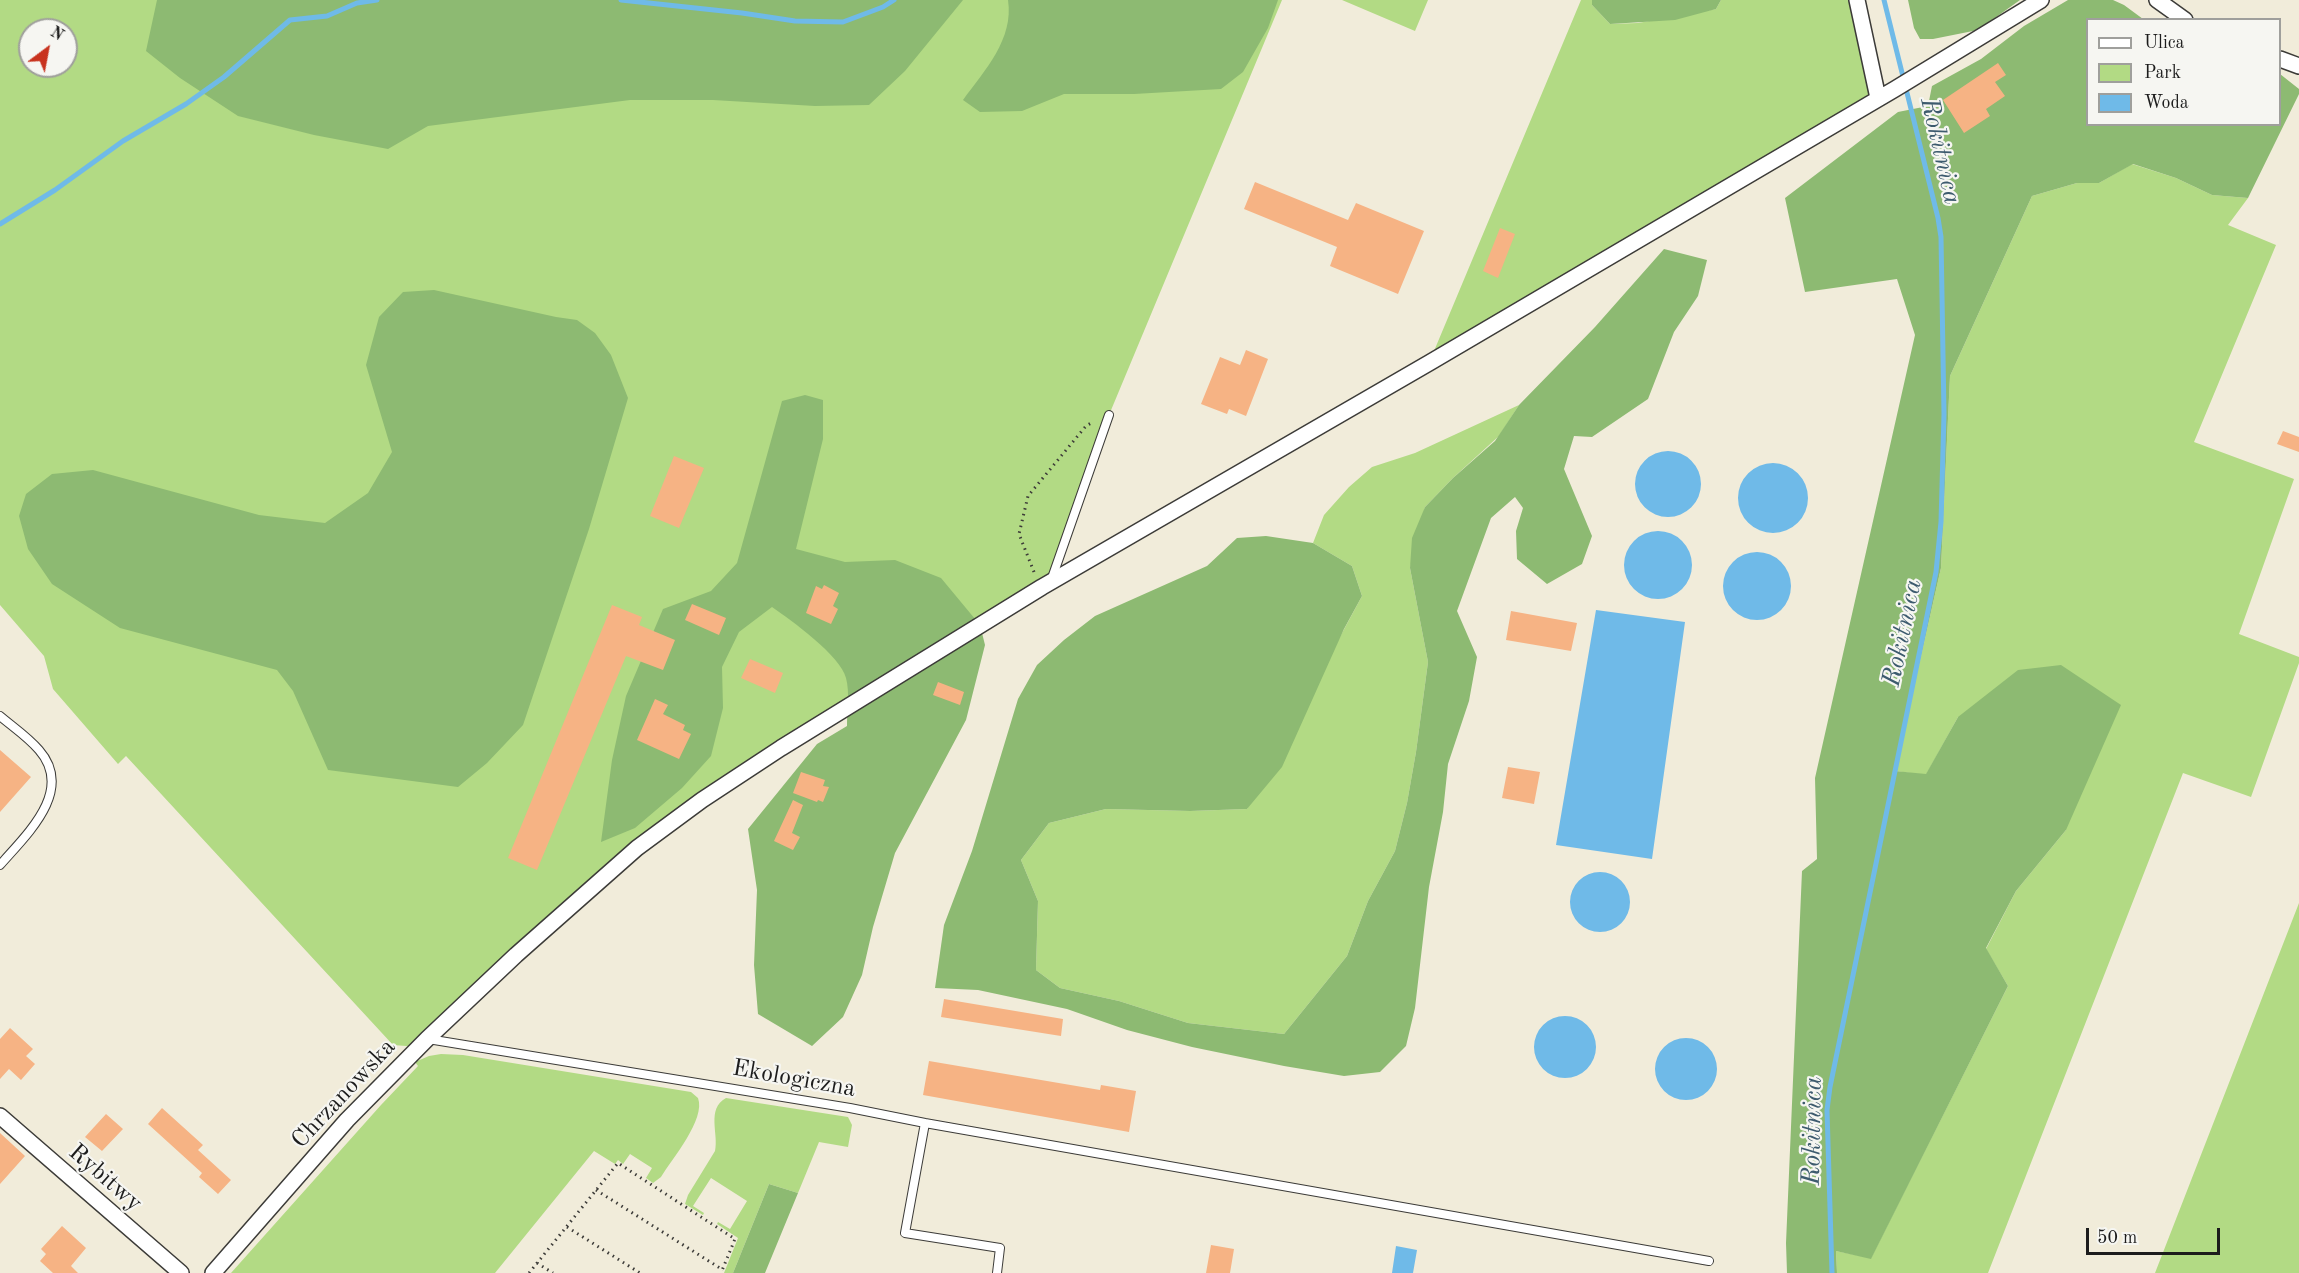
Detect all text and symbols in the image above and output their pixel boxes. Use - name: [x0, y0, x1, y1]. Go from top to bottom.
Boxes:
- north arrow: [18, 18, 78, 78]
- legend: [2086, 18, 2281, 126]
- text: N: [47, 24, 66, 44]
- text: Ulica: [2144, 34, 2185, 52]
- text: Park: [2144, 64, 2181, 82]
- water label: Rokitnica: [1913, 94, 1967, 208]
- text: Woda: [2144, 94, 2189, 112]
- water label: Rokitnica: [1876, 576, 1930, 690]
- street label: Chrzanowska: [286, 1033, 402, 1155]
- street label: Ekologiczna: [730, 1054, 858, 1104]
- water label: Rokitnica: [1796, 1076, 1830, 1186]
- street label: Rybitwy: [62, 1138, 148, 1218]
- scale bar: [2089, 1216, 2222, 1254]
- text: 50 m: [2097, 1229, 2137, 1247]

